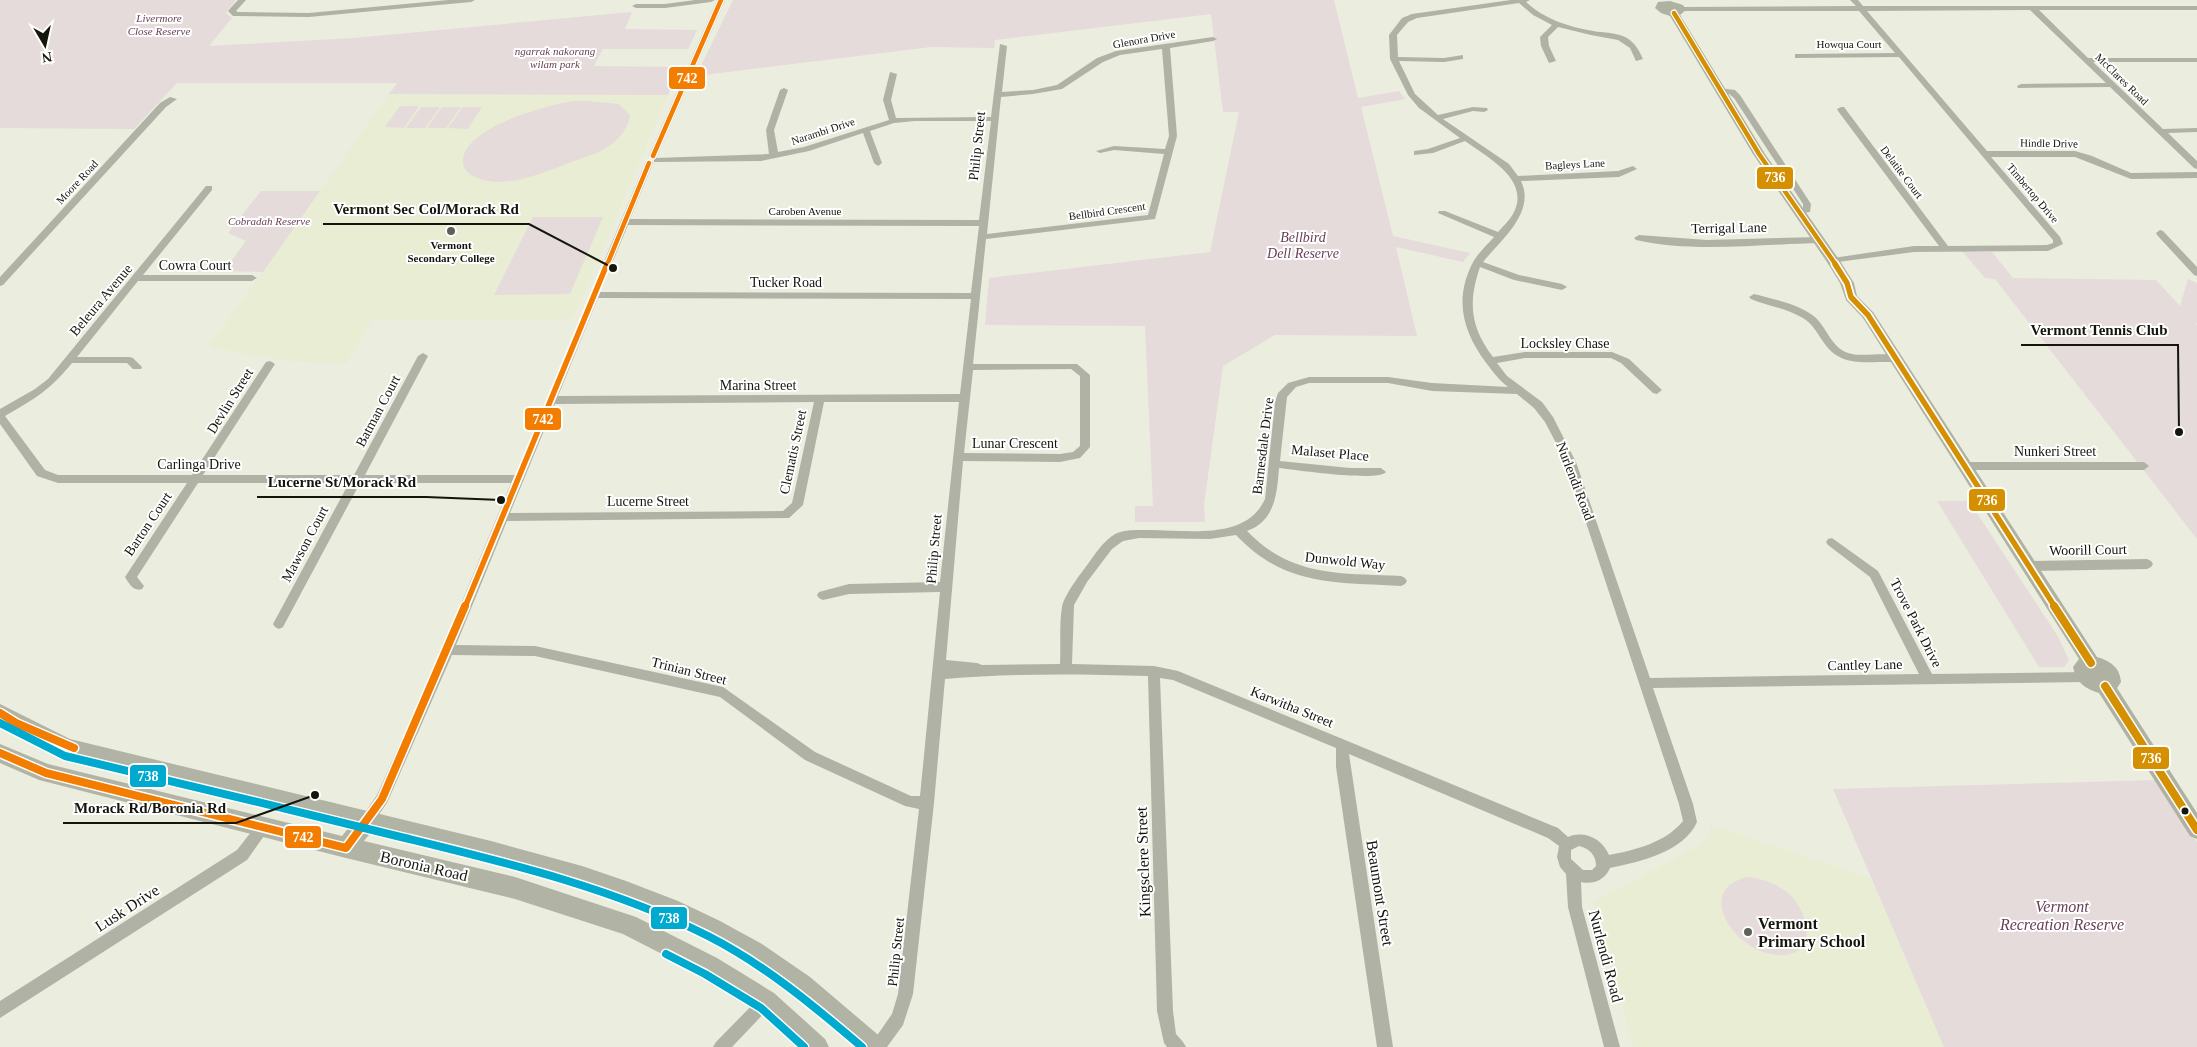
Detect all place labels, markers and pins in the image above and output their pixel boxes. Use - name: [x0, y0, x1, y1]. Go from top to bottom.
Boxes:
- callout: Vermont Sec Col/Morack Rd: [323, 194, 529, 224]
- marker: Vermont Secondary College: [445, 225, 457, 237]
- place label: Vermont Secondary College: [407, 239, 495, 264]
- callout: Vermont Tennis Club: [2021, 315, 2178, 345]
- callout: Lucerne St/Morack Rd: [257, 467, 426, 497]
- callout: Morack Rd/Boronia Rd: [63, 793, 236, 823]
- unlabelled marker: [2180, 806, 2190, 816]
- place label: Vermont Primary School: [1758, 915, 1866, 951]
- marker: Vermont Primary School: [1742, 926, 1754, 938]

